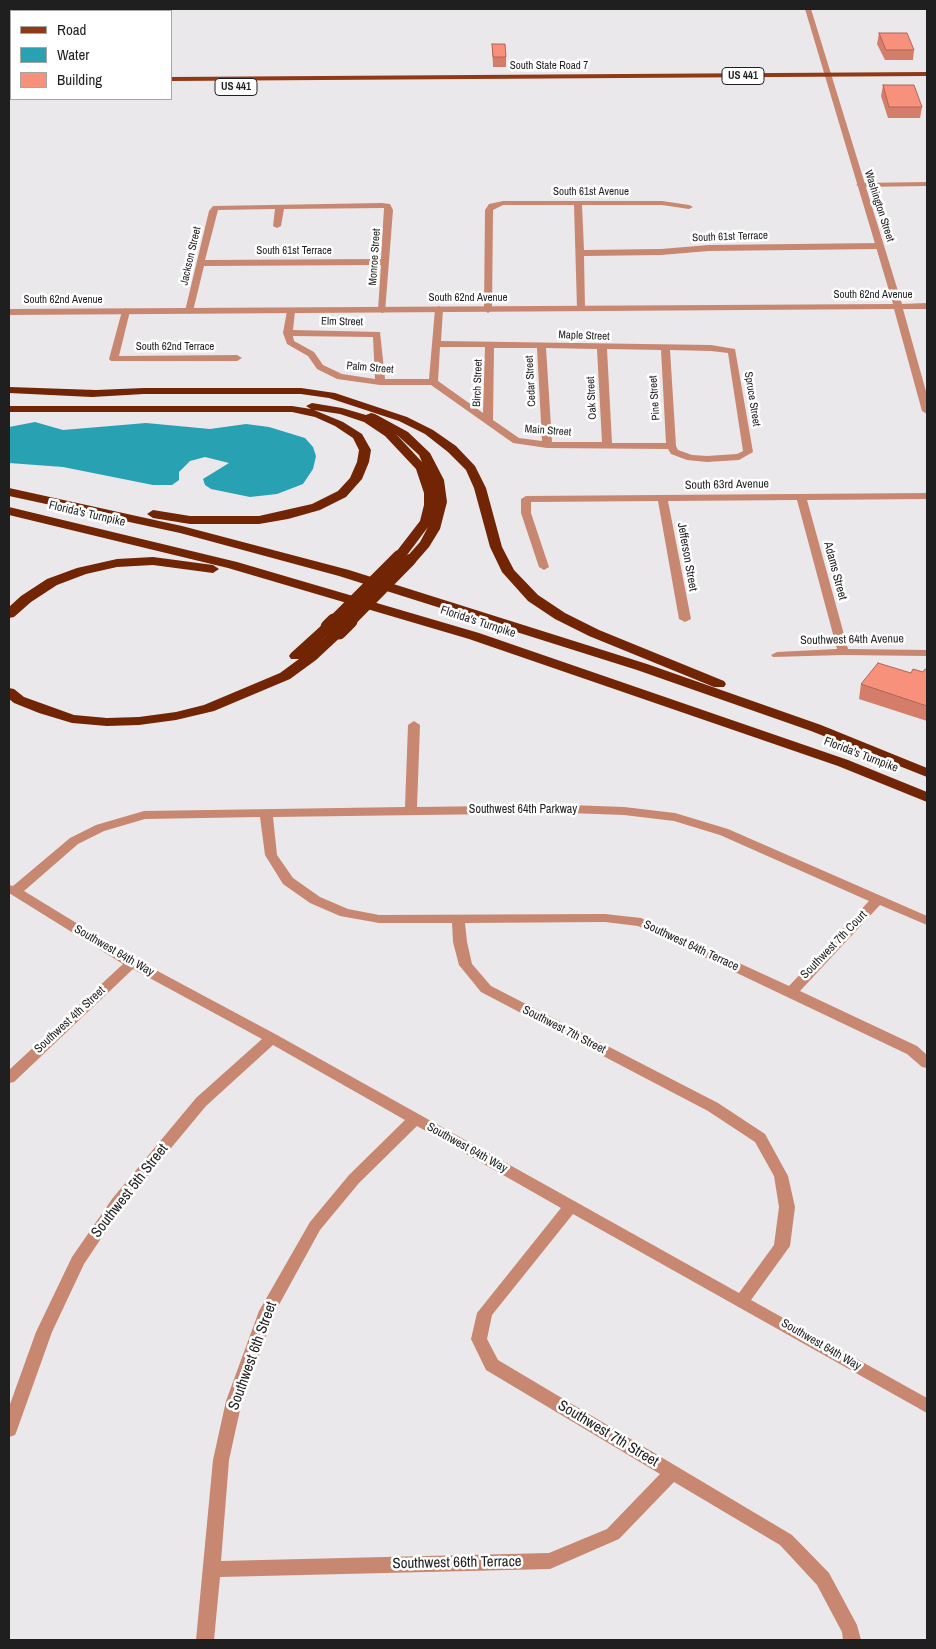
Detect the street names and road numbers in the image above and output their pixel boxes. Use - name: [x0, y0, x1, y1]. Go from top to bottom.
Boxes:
- street label: South State Road 7: [510, 59, 588, 73]
- road number: US 441: [722, 68, 764, 84]
- road number: US 441: [215, 78, 257, 95]
- street label: Washington Street: [861, 169, 897, 243]
- street label: South 61st Avenue: [553, 185, 629, 199]
- street label: Jackson Street: [178, 225, 204, 287]
- street label: Monroe Street: [366, 228, 384, 286]
- street label: South 61st Terrace: [692, 229, 768, 245]
- street label: South 61st Terrace: [256, 244, 332, 258]
- street label: South 62nd Avenue: [833, 288, 913, 302]
- street label: South 62nd Avenue: [428, 291, 508, 305]
- street label: South 62nd Avenue: [23, 293, 103, 307]
- street label: Elm Street: [321, 315, 363, 329]
- street label: Maple Street: [558, 329, 610, 343]
- street label: South 62nd Terrace: [136, 340, 214, 354]
- street label: Cedar Street: [523, 355, 539, 407]
- street label: Palm Street: [346, 359, 394, 377]
- street label: Birch Street: [471, 359, 485, 407]
- street label: Spruce Street: [741, 371, 763, 427]
- street label: Pine Street: [647, 375, 663, 421]
- street label: Oak Street: [584, 376, 600, 420]
- street label: Main Street: [524, 423, 572, 439]
- street label: South 63rd Avenue: [685, 477, 769, 493]
- street label: Florida's Turnpike: [47, 498, 127, 530]
- street label: Jefferson Street: [674, 522, 700, 592]
- street label: Adams Street: [820, 540, 850, 602]
- street label: Florida's Turnpike: [439, 603, 517, 641]
- street label: Southwest 64th Avenue: [800, 632, 904, 648]
- street label: Florida's Turnpike: [822, 734, 900, 776]
- street label: Southwest 64th Parkway: [469, 803, 577, 817]
- street label: Southwest 7th Court: [798, 908, 870, 982]
- street label: Southwest 64th Terrace: [641, 918, 741, 974]
- street label: Southwest 64th Way: [71, 922, 157, 980]
- street label: Southwest 4th Street: [32, 984, 108, 1056]
- street label: Southwest 7th Street: [520, 1003, 608, 1057]
- street label: Southwest 64th Way: [424, 1120, 510, 1176]
- street label: Southwest 5th Street: [88, 1140, 172, 1242]
- street label: Southwest 6th Street: [225, 1299, 281, 1413]
- street label: Southwest 64th Way: [778, 1316, 864, 1374]
- street label: Southwest 7th Street: [554, 1397, 662, 1471]
- street label: Southwest 66th Terrace: [392, 1553, 522, 1573]

